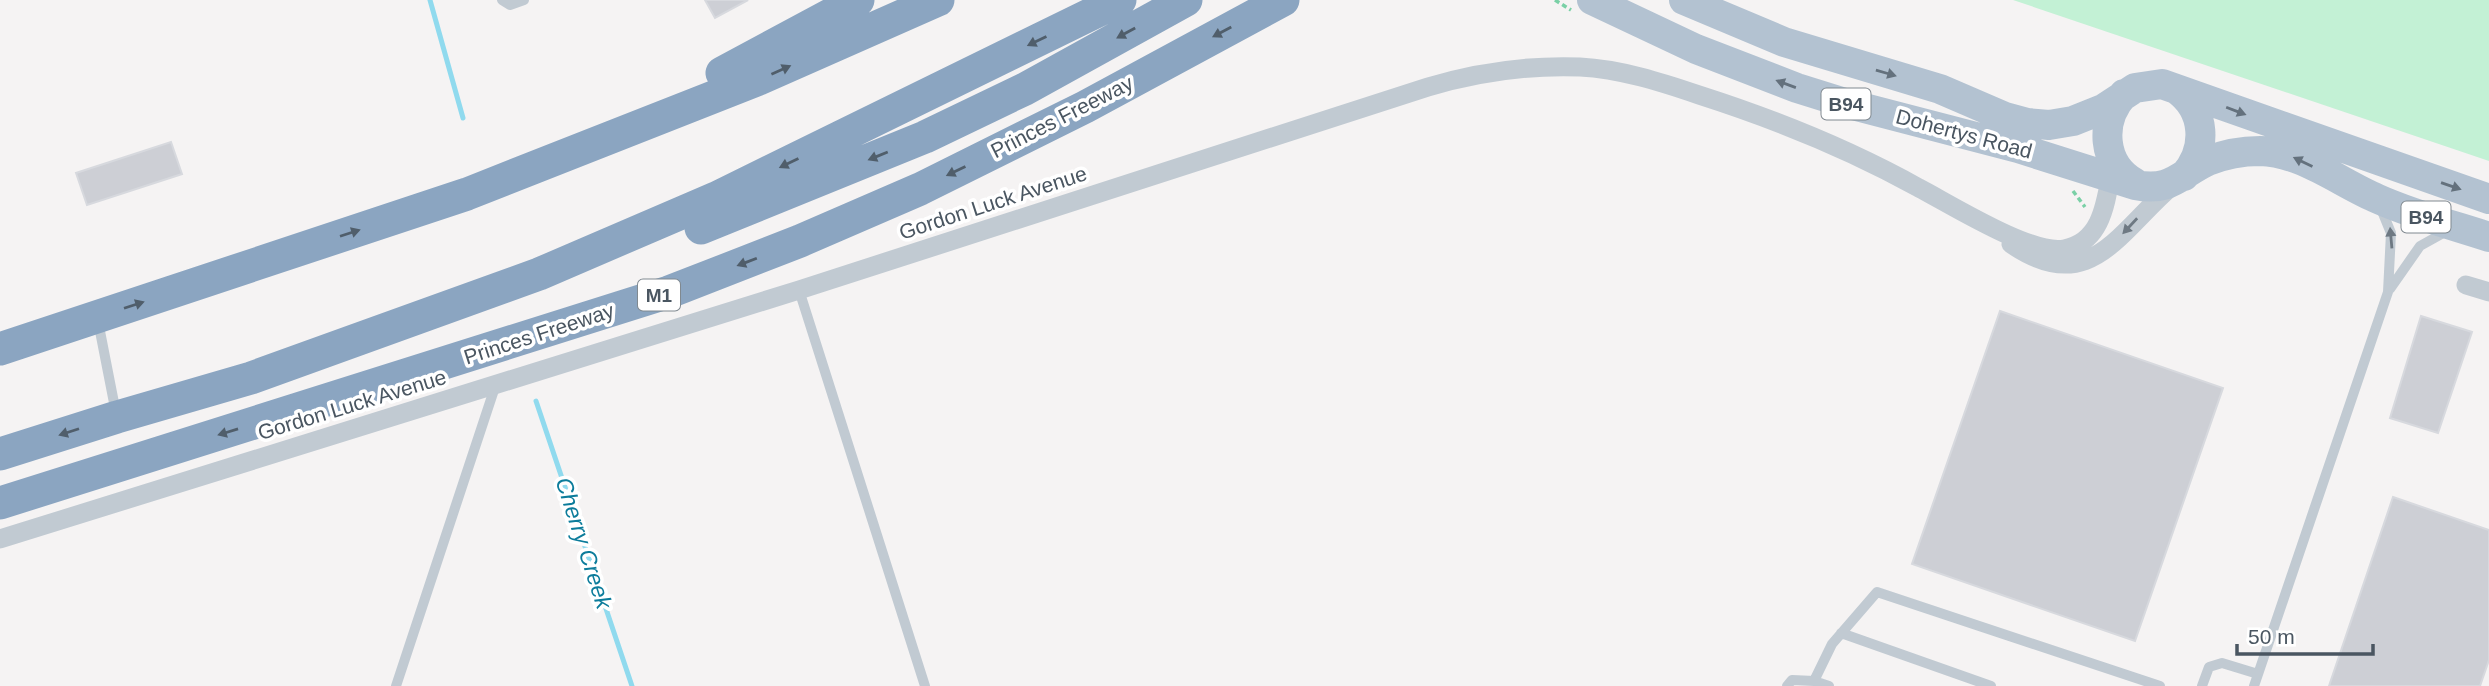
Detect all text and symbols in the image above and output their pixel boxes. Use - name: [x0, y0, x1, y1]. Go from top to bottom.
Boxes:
- one-way arrow: [1212, 26, 1232, 38]
- one-way arrow: [1116, 27, 1136, 39]
- one-way arrow: [1027, 36, 1047, 47]
- one-way arrow: [771, 64, 791, 76]
- one-way arrow: [1876, 68, 1897, 78]
- street label: Princes Freeway: [987, 71, 1137, 162]
- one-way arrow: [1775, 78, 1796, 89]
- road number: B94: [1822, 88, 1870, 120]
- street label: Dohertys Road: [1894, 104, 2035, 163]
- one-way arrow: [2226, 106, 2247, 117]
- one-way arrow: [868, 151, 889, 162]
- one-way arrow: [2293, 156, 2313, 168]
- one-way arrow: [779, 157, 799, 169]
- street label: Gordon Luck Avenue: [896, 161, 1089, 244]
- one-way arrow: [946, 166, 966, 177]
- one-way arrow: [2440, 181, 2461, 192]
- road number: B94: [2402, 202, 2450, 232]
- one-way arrow: [2122, 217, 2138, 235]
- one-way arrow: [340, 227, 361, 237]
- one-way arrow: [2385, 227, 2396, 249]
- one-way arrow: [736, 256, 757, 267]
- road number: M1: [638, 280, 680, 310]
- street label: Princes Freeway: [461, 298, 617, 369]
- one-way arrow: [124, 299, 145, 309]
- street label: Gordon Luck Avenue: [255, 365, 449, 444]
- one-way arrow: [218, 427, 239, 438]
- one-way arrow: [58, 428, 79, 438]
- water label: Cherry Creek: [551, 474, 618, 613]
- scale bar: [2237, 612, 2374, 656]
- text: 50 m: [2248, 625, 2295, 648]

